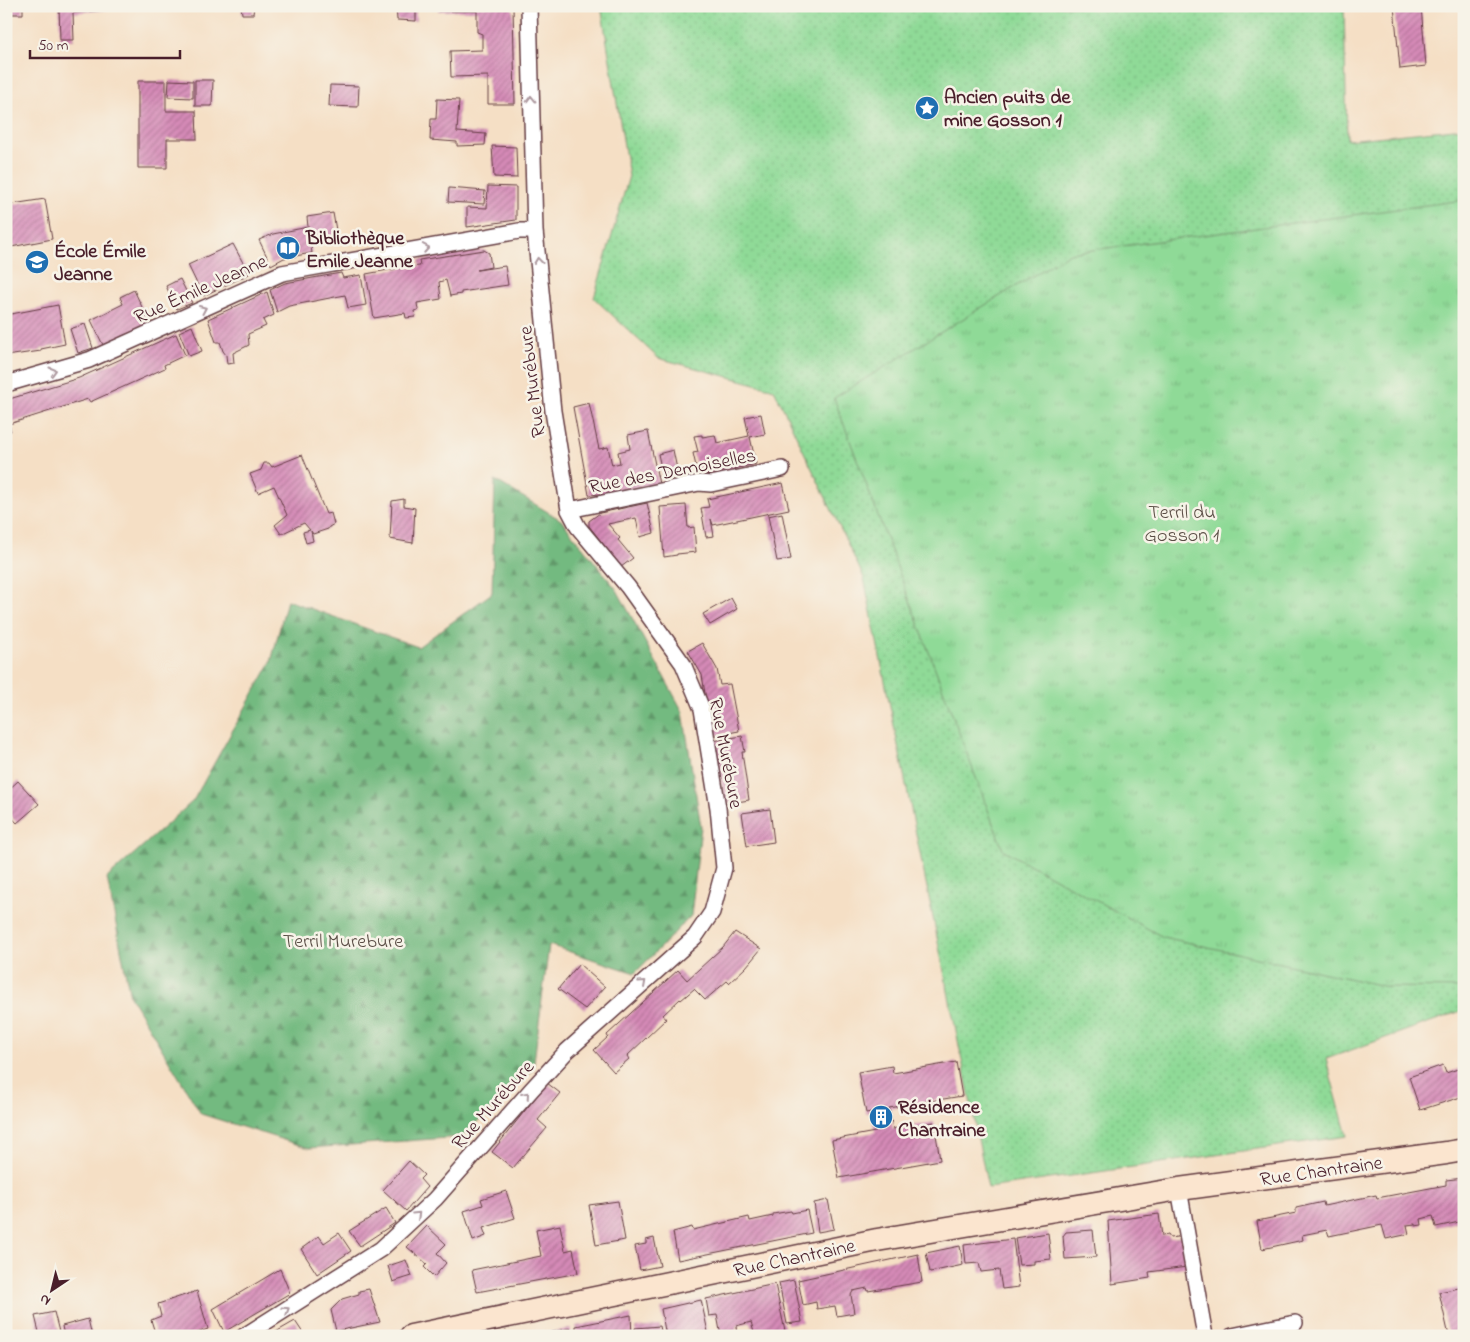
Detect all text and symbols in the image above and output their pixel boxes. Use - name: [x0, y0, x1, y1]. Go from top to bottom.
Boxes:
- scale bar: [30, 28, 180, 60]
- text: 50 m: [38, 35, 69, 57]
- place label: Ancien puits de mine Gosson 1: [944, 84, 1071, 136]
- one-way arrow: [526, 94, 537, 102]
- place icon: Ancien puits de mine Gosson 1: [914, 95, 940, 121]
- place label: Bibliothèque Emile Jeanne: [305, 225, 414, 277]
- library icon: Bibliothèque Emile Jeanne: [275, 235, 301, 261]
- place label: École Émile Jeanne: [54, 238, 147, 290]
- one-way arrow: [421, 243, 430, 253]
- street label: Rue Émile Jeanne: [130, 248, 272, 333]
- school or university icon: École Émile Jeanne: [24, 249, 50, 275]
- one-way arrow: [533, 257, 544, 265]
- one-way arrow: [198, 305, 207, 315]
- street label: Rue Murébure: [512, 324, 555, 439]
- one-way arrow: [49, 366, 57, 376]
- street label: Rue des Demoiselles: [586, 442, 759, 503]
- park label: Terril du Gosson 1: [1145, 499, 1219, 551]
- street label: Rue Murébure: [700, 696, 749, 811]
- park label: Terril Murebure: [283, 928, 403, 957]
- one-way arrow: [638, 980, 647, 989]
- street label: Rue Murébure: [446, 1054, 542, 1157]
- one-way arrow: [520, 1092, 529, 1101]
- place label: Résidence Chantraine: [898, 1094, 986, 1146]
- building icon: Résidence Chantraine: [868, 1104, 894, 1130]
- street label: Rue Chantraine: [1258, 1150, 1385, 1195]
- one-way arrow: [412, 1212, 421, 1221]
- street label: Rue Chantraine: [731, 1232, 858, 1286]
- north arrow: [28, 1264, 78, 1314]
- text: N: [36, 1288, 55, 1311]
- one-way arrow: [280, 1306, 289, 1316]

